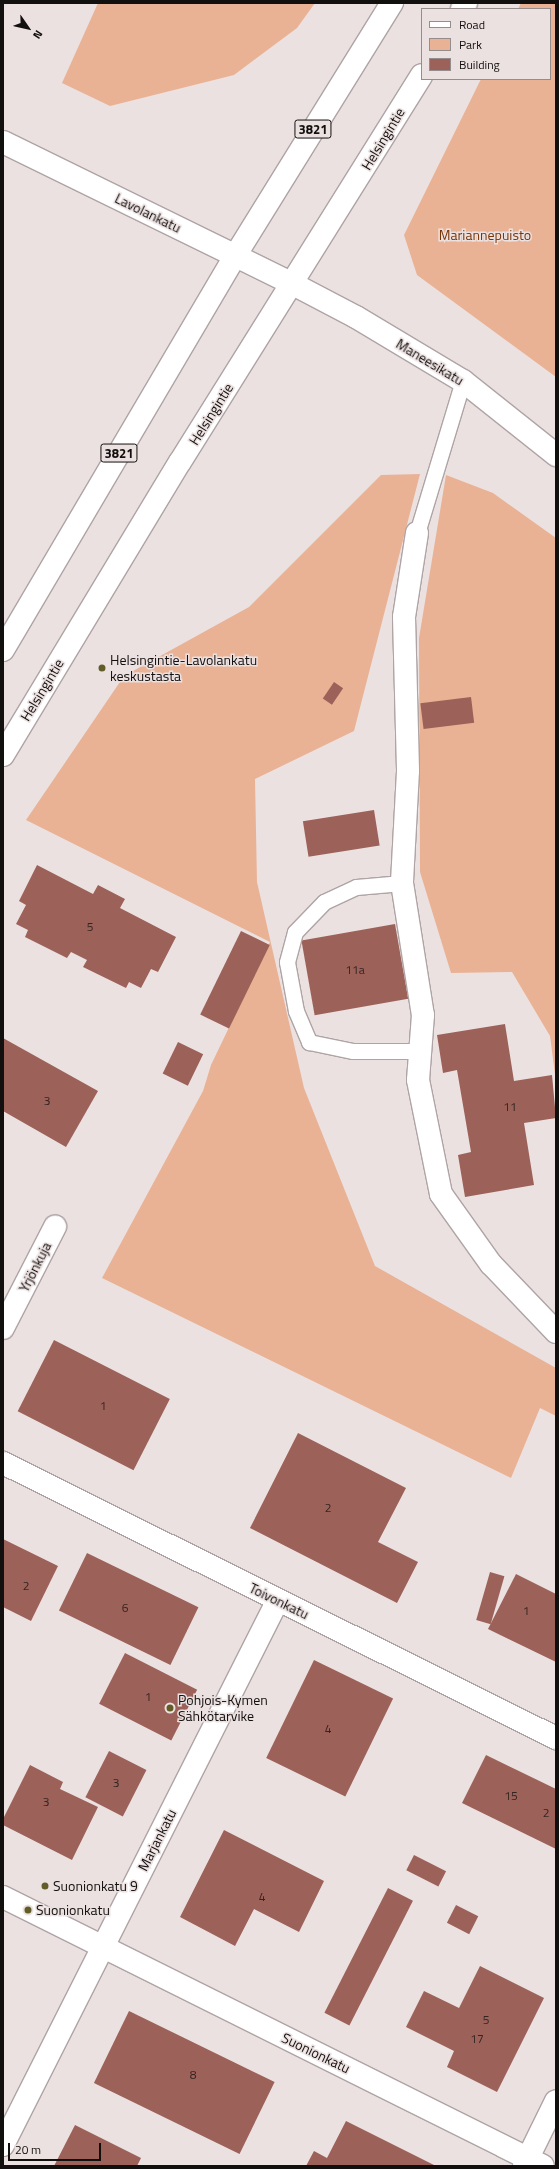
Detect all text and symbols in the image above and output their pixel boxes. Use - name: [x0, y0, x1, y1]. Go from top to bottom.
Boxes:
- north arrow: [8, 8, 48, 48]
- legend: [421, 8, 551, 80]
- text: Road: [459, 15, 485, 34]
- text: N: [29, 27, 47, 42]
- text: Park: [459, 35, 482, 54]
- text: Building: [459, 55, 500, 74]
- street label: Helsingintie: [358, 105, 408, 173]
- road number: 3821: [294, 118, 332, 140]
- street label: Lavolankatu: [112, 190, 184, 236]
- park label: Mariannepuisto: [439, 227, 531, 243]
- street label: Maneesikatu: [393, 335, 467, 389]
- street label: Helsingintie: [185, 380, 237, 448]
- road number: 3821: [100, 442, 138, 464]
- place label: Helsingintie-Lavolankatu keskustasta: [110, 652, 257, 684]
- street label: Helsingintie: [17, 656, 67, 724]
- marker: Helsingintie-Lavolankatu keskustasta: [97, 663, 107, 673]
- house number: 5: [87, 920, 93, 934]
- house number: 11a: [345, 963, 365, 977]
- house number: 3: [44, 1094, 50, 1108]
- house number: 11: [503, 1100, 517, 1114]
- street label: Yrjönkuja: [15, 1239, 55, 1295]
- house number: 1: [100, 1399, 106, 1413]
- house number: 2: [325, 1501, 331, 1515]
- house number: 2: [23, 1579, 29, 1593]
- street label: Toivonkatu: [247, 1579, 311, 1623]
- house number: 6: [122, 1601, 128, 1615]
- house number: 1: [523, 1604, 529, 1618]
- house number: 1: [145, 1690, 151, 1704]
- place label: Pohjois-Kymen Sähkötarvike: [178, 1692, 268, 1724]
- marker: Pohjois-Kymen Sähkötarvike: [165, 1703, 175, 1713]
- house number: 4: [325, 1722, 331, 1736]
- house number: 3: [113, 1776, 119, 1790]
- house number: 15: [504, 1789, 518, 1803]
- house number: 3: [43, 1795, 49, 1809]
- street label: Marjankatu: [134, 1806, 180, 1874]
- house number: 2: [543, 1806, 549, 1820]
- place label: Suonionkatu 9: [53, 1878, 138, 1894]
- marker: Suonionkatu 9: [40, 1881, 50, 1891]
- house number: 4: [259, 1890, 265, 1904]
- place label: Suonionkatu: [36, 1902, 110, 1918]
- marker: Suonionkatu: [23, 1905, 33, 1915]
- house number: 5: [483, 2013, 489, 2027]
- street label: Suonionkatu: [279, 2029, 353, 2077]
- house number: 17: [470, 2032, 484, 2046]
- house number: 8: [190, 2068, 196, 2082]
- scale bar: [10, 2135, 103, 2161]
- text: 20 m: [15, 2140, 41, 2159]

